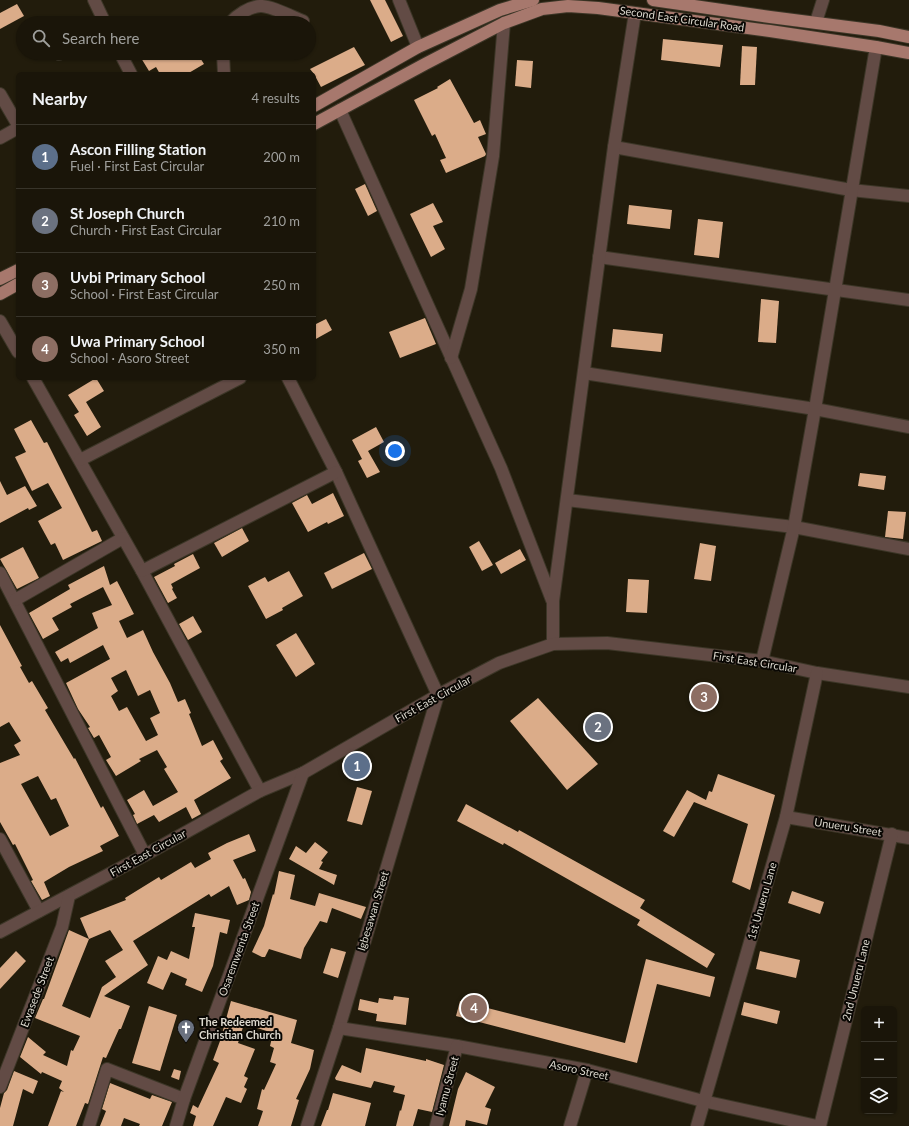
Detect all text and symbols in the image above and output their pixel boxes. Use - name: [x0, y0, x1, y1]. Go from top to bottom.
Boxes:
- street label: Second East Circular Road: [619, 3, 745, 34]
- search box: [16, 16, 316, 60]
- icon: search: [30, 27, 52, 49]
- text: Search here: [62, 29, 139, 47]
- text: Nearby: [32, 88, 87, 109]
- text: 4 results: [252, 90, 300, 106]
- text: Ascon Filling Station: [70, 140, 206, 158]
- text: 1: [41, 149, 49, 165]
- text: 200 m: [263, 149, 300, 165]
- text: Fuel · First East Circular: [70, 158, 204, 174]
- text: St Joseph Church: [70, 204, 185, 222]
- text: 2: [41, 213, 49, 229]
- text: 210 m: [263, 213, 300, 229]
- text: Church · First East Circular: [70, 222, 221, 238]
- text: Uvbi Primary School: [70, 268, 205, 286]
- text: 3: [41, 277, 49, 293]
- text: 250 m: [263, 277, 300, 293]
- text: School · First East Circular: [70, 286, 219, 302]
- text: Uwa Primary School: [70, 332, 205, 350]
- text: 4: [41, 341, 49, 357]
- text: 350 m: [263, 341, 300, 357]
- text: School · Asoro Street: [70, 350, 189, 366]
- your location: [385, 441, 405, 461]
- street label: First East Circular: [712, 648, 798, 675]
- street label: First East Circular: [393, 672, 473, 725]
- pin: 3: [691, 682, 717, 712]
- pin: 2: [585, 712, 611, 742]
- pin: 1: [344, 751, 370, 781]
- street label: Unueru Street: [814, 815, 883, 838]
- street label: First East Circular: [108, 826, 188, 879]
- street label: 1st Unueru Lane: [744, 860, 779, 941]
- street label: Igbesawan Street: [354, 869, 391, 952]
- street label: Osaremwenta Street: [215, 900, 262, 998]
- street label: 2nd Unueru Lane: [839, 938, 872, 1022]
- street label: Ewasede Street: [17, 955, 56, 1029]
- pin: 4: [461, 993, 487, 1023]
- map controls: [861, 1006, 897, 1114]
- button: +: [861, 1006, 897, 1042]
- place label: The Redeemed Christian Church: [199, 1015, 281, 1041]
- church icon: The Redeemed Christian Church: [176, 1018, 196, 1043]
- button: −: [861, 1042, 897, 1078]
- street label: Iyamu Street: [432, 1055, 461, 1117]
- street label: Asoro Street: [548, 1057, 610, 1082]
- button: layers: [861, 1078, 897, 1114]

